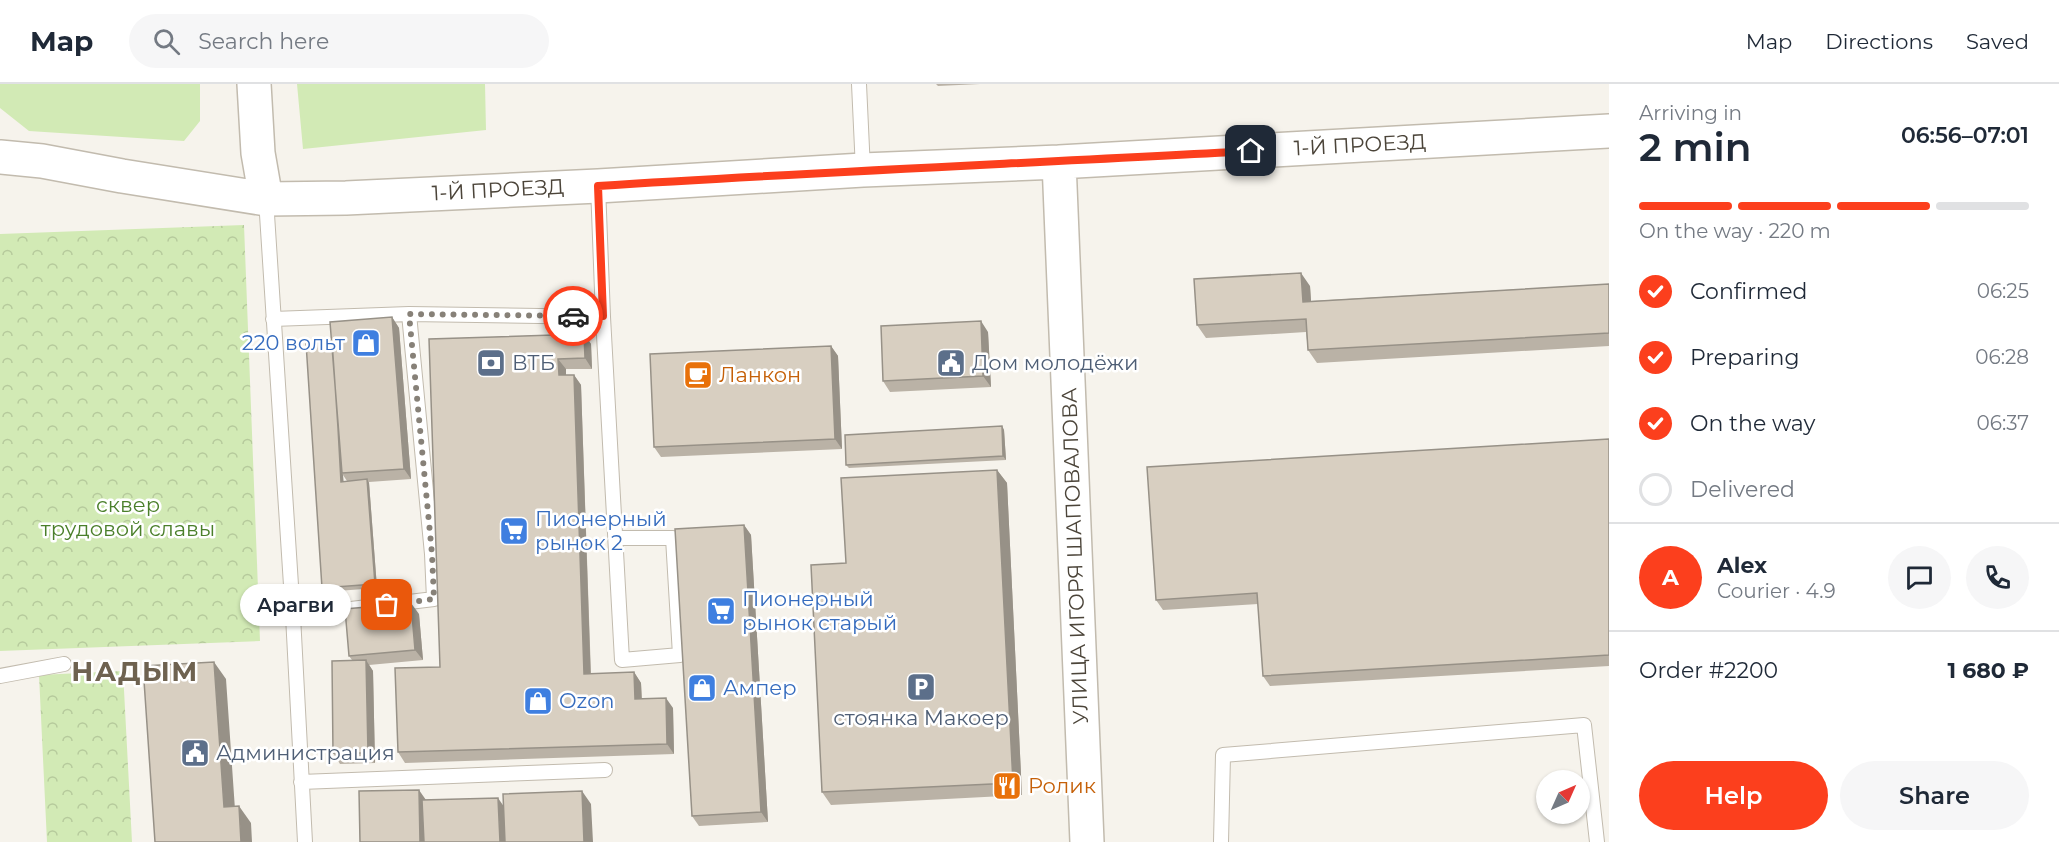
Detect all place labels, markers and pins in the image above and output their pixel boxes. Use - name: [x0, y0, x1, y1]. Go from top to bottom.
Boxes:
- pin: [1225, 125, 1276, 176]
- shop icon: 220 вольт: [350, 327, 382, 359]
- place label: 220 вольт: [242, 330, 345, 355]
- bank icon: ВТБ: [475, 347, 507, 379]
- public building icon: Дом молодёжи: [935, 347, 967, 379]
- place label: ВТБ: [512, 350, 555, 375]
- place label: Дом молодёжи: [972, 350, 1138, 375]
- cafe icon: Ланкон: [682, 359, 714, 391]
- place label: Ланкон: [719, 362, 801, 387]
- place label: Пионерный рынок 2: [535, 506, 667, 555]
- supermarket icon: Пионерный рынок 2: [498, 515, 530, 547]
- pin: [361, 579, 412, 630]
- callout: Арагви: [240, 584, 351, 626]
- place label: Пионерный рынок старый: [742, 586, 897, 635]
- supermarket icon: Пионерный рынок старый: [705, 595, 737, 627]
- parking icon: стоянка Макоер: [905, 671, 937, 703]
- shop icon: Ампер: [686, 672, 718, 704]
- place label: Ампер: [723, 675, 797, 700]
- shop icon: Ozon: [522, 685, 554, 717]
- place label: Ozon: [559, 688, 615, 713]
- place label: стоянка Макоер: [833, 705, 1009, 730]
- public building icon: Администрация: [179, 737, 211, 769]
- place label: Администрация: [216, 740, 395, 765]
- restaurant icon: Ролик: [991, 770, 1023, 802]
- place label: Ролик: [1028, 773, 1096, 798]

